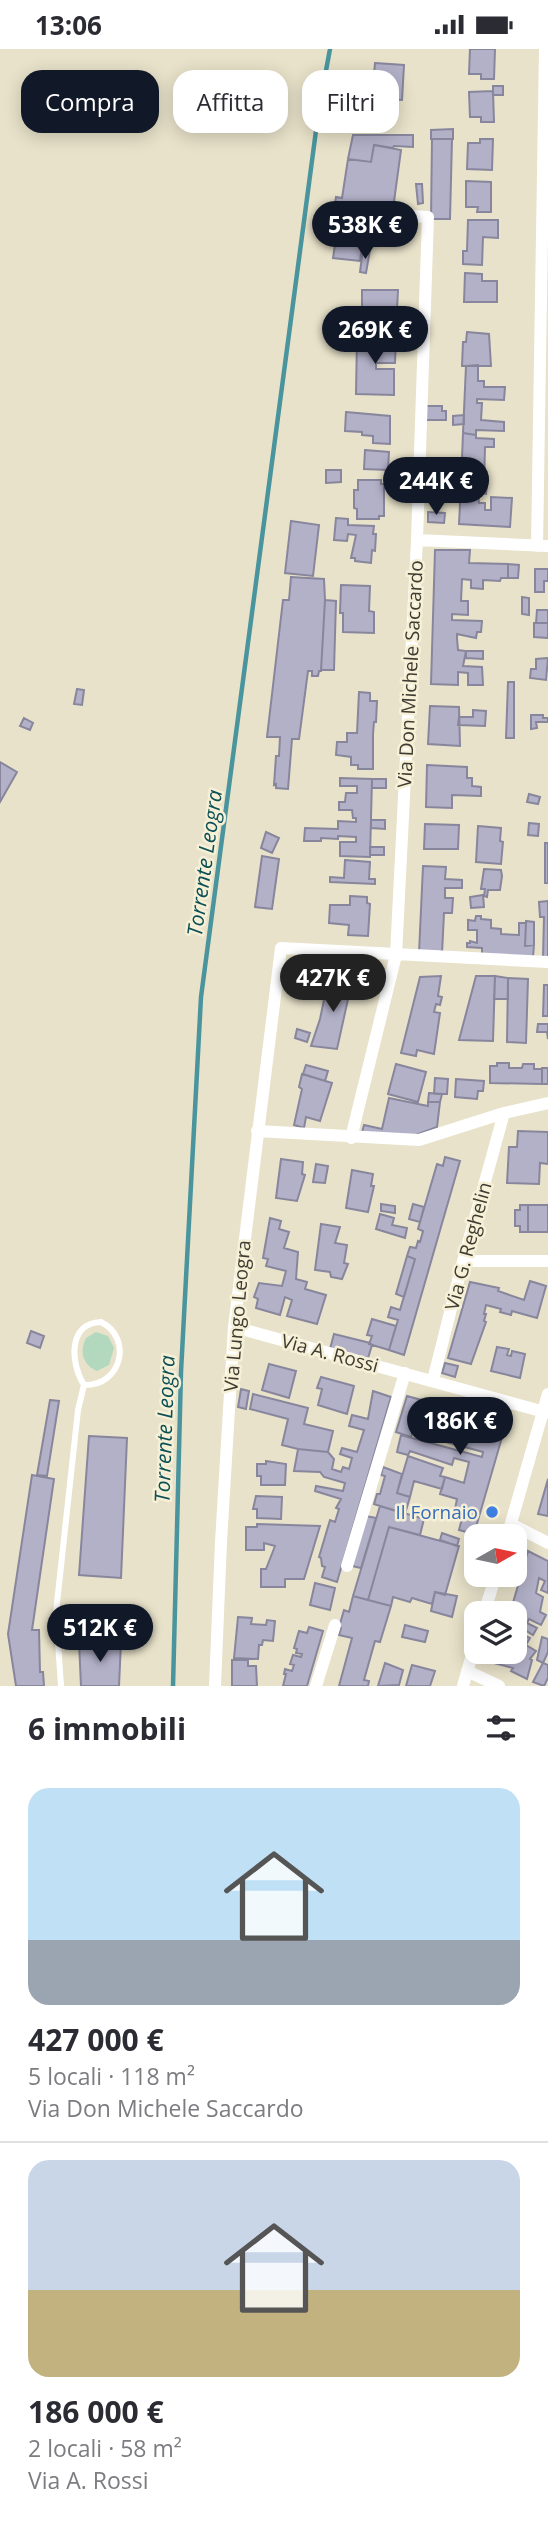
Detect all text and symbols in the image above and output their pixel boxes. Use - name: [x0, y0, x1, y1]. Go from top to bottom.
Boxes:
- text: 13:06: [35, 7, 102, 43]
- chip: Compra: [21, 70, 159, 133]
- chip: Affitta: [173, 70, 288, 133]
- chip: Filtri: [302, 70, 399, 133]
- pin: 538K €: [308, 201, 422, 261]
- text: 538K €: [328, 208, 402, 240]
- pin: 269K €: [318, 307, 432, 366]
- text: 269K €: [338, 313, 412, 345]
- pin: 244K €: [379, 457, 493, 517]
- text: 244K €: [399, 464, 473, 496]
- street label: Via Don Michele Saccardo: [391, 560, 429, 788]
- water label: Torrente Leogra: [180, 788, 228, 938]
- pin: 427K €: [276, 955, 390, 1014]
- text: 427K €: [296, 961, 370, 993]
- street label: Via G. Reghelin: [438, 1179, 498, 1313]
- street label: Via Lungo Leogra: [217, 1239, 257, 1393]
- street label: Via A. Rossi: [279, 1328, 381, 1378]
- water label: Torrente Leogra: [147, 1355, 181, 1503]
- pin: 186K €: [403, 1397, 517, 1457]
- text: 186K €: [423, 1404, 497, 1436]
- place label: Il Fornaio: [396, 1499, 478, 1525]
- marker: Il Fornaio: [484, 1504, 500, 1520]
- north arrow: [464, 1524, 527, 1587]
- map controls: [464, 1524, 527, 1664]
- button: layers: [464, 1601, 527, 1664]
- pin: 512K €: [43, 1605, 157, 1664]
- text: 512K €: [63, 1611, 137, 1643]
- text: 6 immobili: [28, 1708, 186, 1749]
- icon: filters: [482, 1709, 520, 1747]
- icon: home: [211, 1833, 337, 1959]
- text: 427 000 €: [28, 2019, 164, 2060]
- text: 5 locali · 118 m²: [28, 2060, 195, 2092]
- text: Via Don Michele Saccardo: [28, 2092, 304, 2124]
- icon: home: [211, 2205, 337, 2331]
- text: 186 000 €: [28, 2391, 164, 2432]
- text: 2 locali · 58 m²: [28, 2432, 182, 2464]
- text: Via A. Rossi: [28, 2464, 149, 2496]

